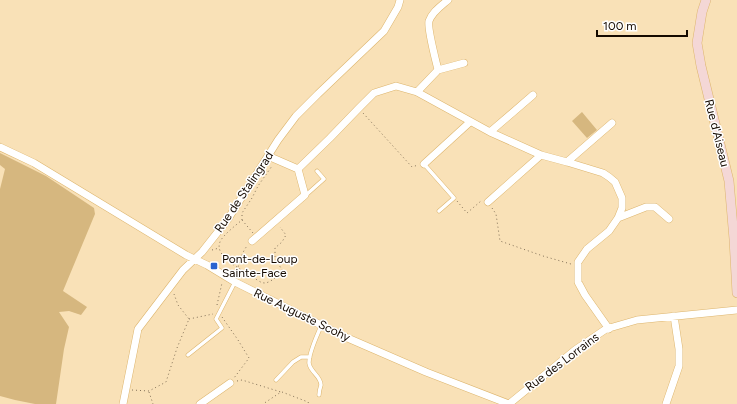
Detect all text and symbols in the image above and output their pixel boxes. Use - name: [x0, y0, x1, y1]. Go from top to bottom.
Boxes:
- scale bar: [597, 12, 687, 38]
- text: 100 m: [603, 19, 637, 33]
- street label: Rue d'Aiseau: [702, 98, 732, 168]
- street label: Rue de Stalingrad: [212, 149, 276, 235]
- place label: Pont-de-Loup Sainte-Face: [222, 252, 298, 280]
- marker: Pont-de-Loup Sainte-Face: [209, 261, 219, 271]
- street label: Rue Auguste Scohy: [251, 286, 353, 345]
- street label: Rue des Lorrains: [522, 330, 602, 394]

